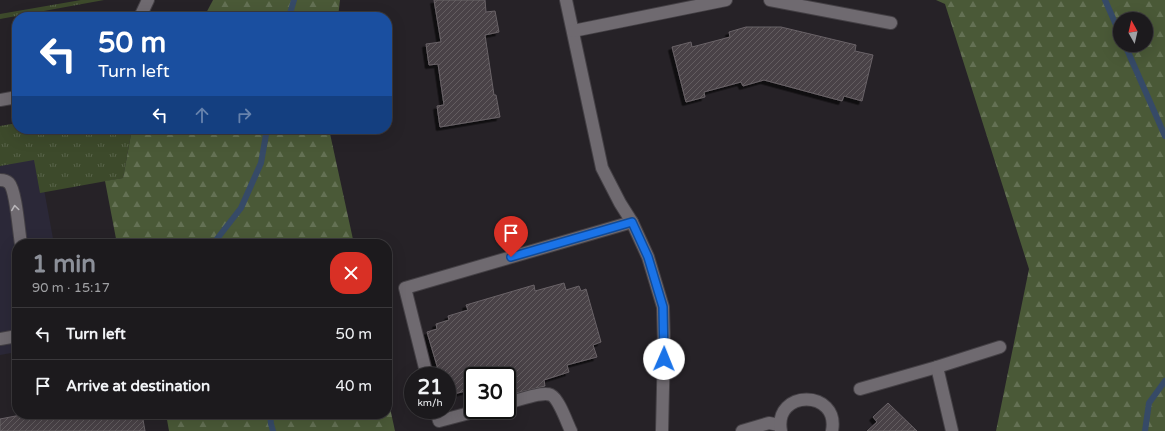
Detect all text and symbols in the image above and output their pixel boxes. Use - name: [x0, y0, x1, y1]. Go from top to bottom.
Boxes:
- north arrow: [1113, 12, 1153, 52]
- map controls: [1113, 12, 1153, 52]
- text: 50 m: [98, 26, 166, 60]
- icon: left: [32, 28, 84, 80]
- text: Turn left: [98, 60, 170, 82]
- icon: left: [149, 104, 171, 126]
- icon: ahead: [191, 104, 213, 126]
- icon: right: [233, 104, 255, 126]
- one-way arrow: [12, 205, 20, 211]
- pin: [494, 216, 528, 257]
- icon: arrive: [500, 222, 522, 244]
- text: 1 min: [32, 250, 96, 279]
- button: close: [330, 252, 372, 294]
- text: 90 m · 15:17: [32, 280, 110, 296]
- icon: left: [32, 323, 54, 345]
- text: Turn left: [66, 325, 126, 343]
- text: 50 m: [335, 325, 372, 343]
- position arrow: [643, 338, 685, 380]
- speed limit sign: 30: [464, 367, 516, 419]
- icon: arrive: [32, 375, 54, 397]
- text: 21: [417, 376, 443, 400]
- text: Arrive at destination: [66, 377, 210, 395]
- text: 40 m: [335, 377, 372, 395]
- text: km/h: [417, 397, 443, 409]

